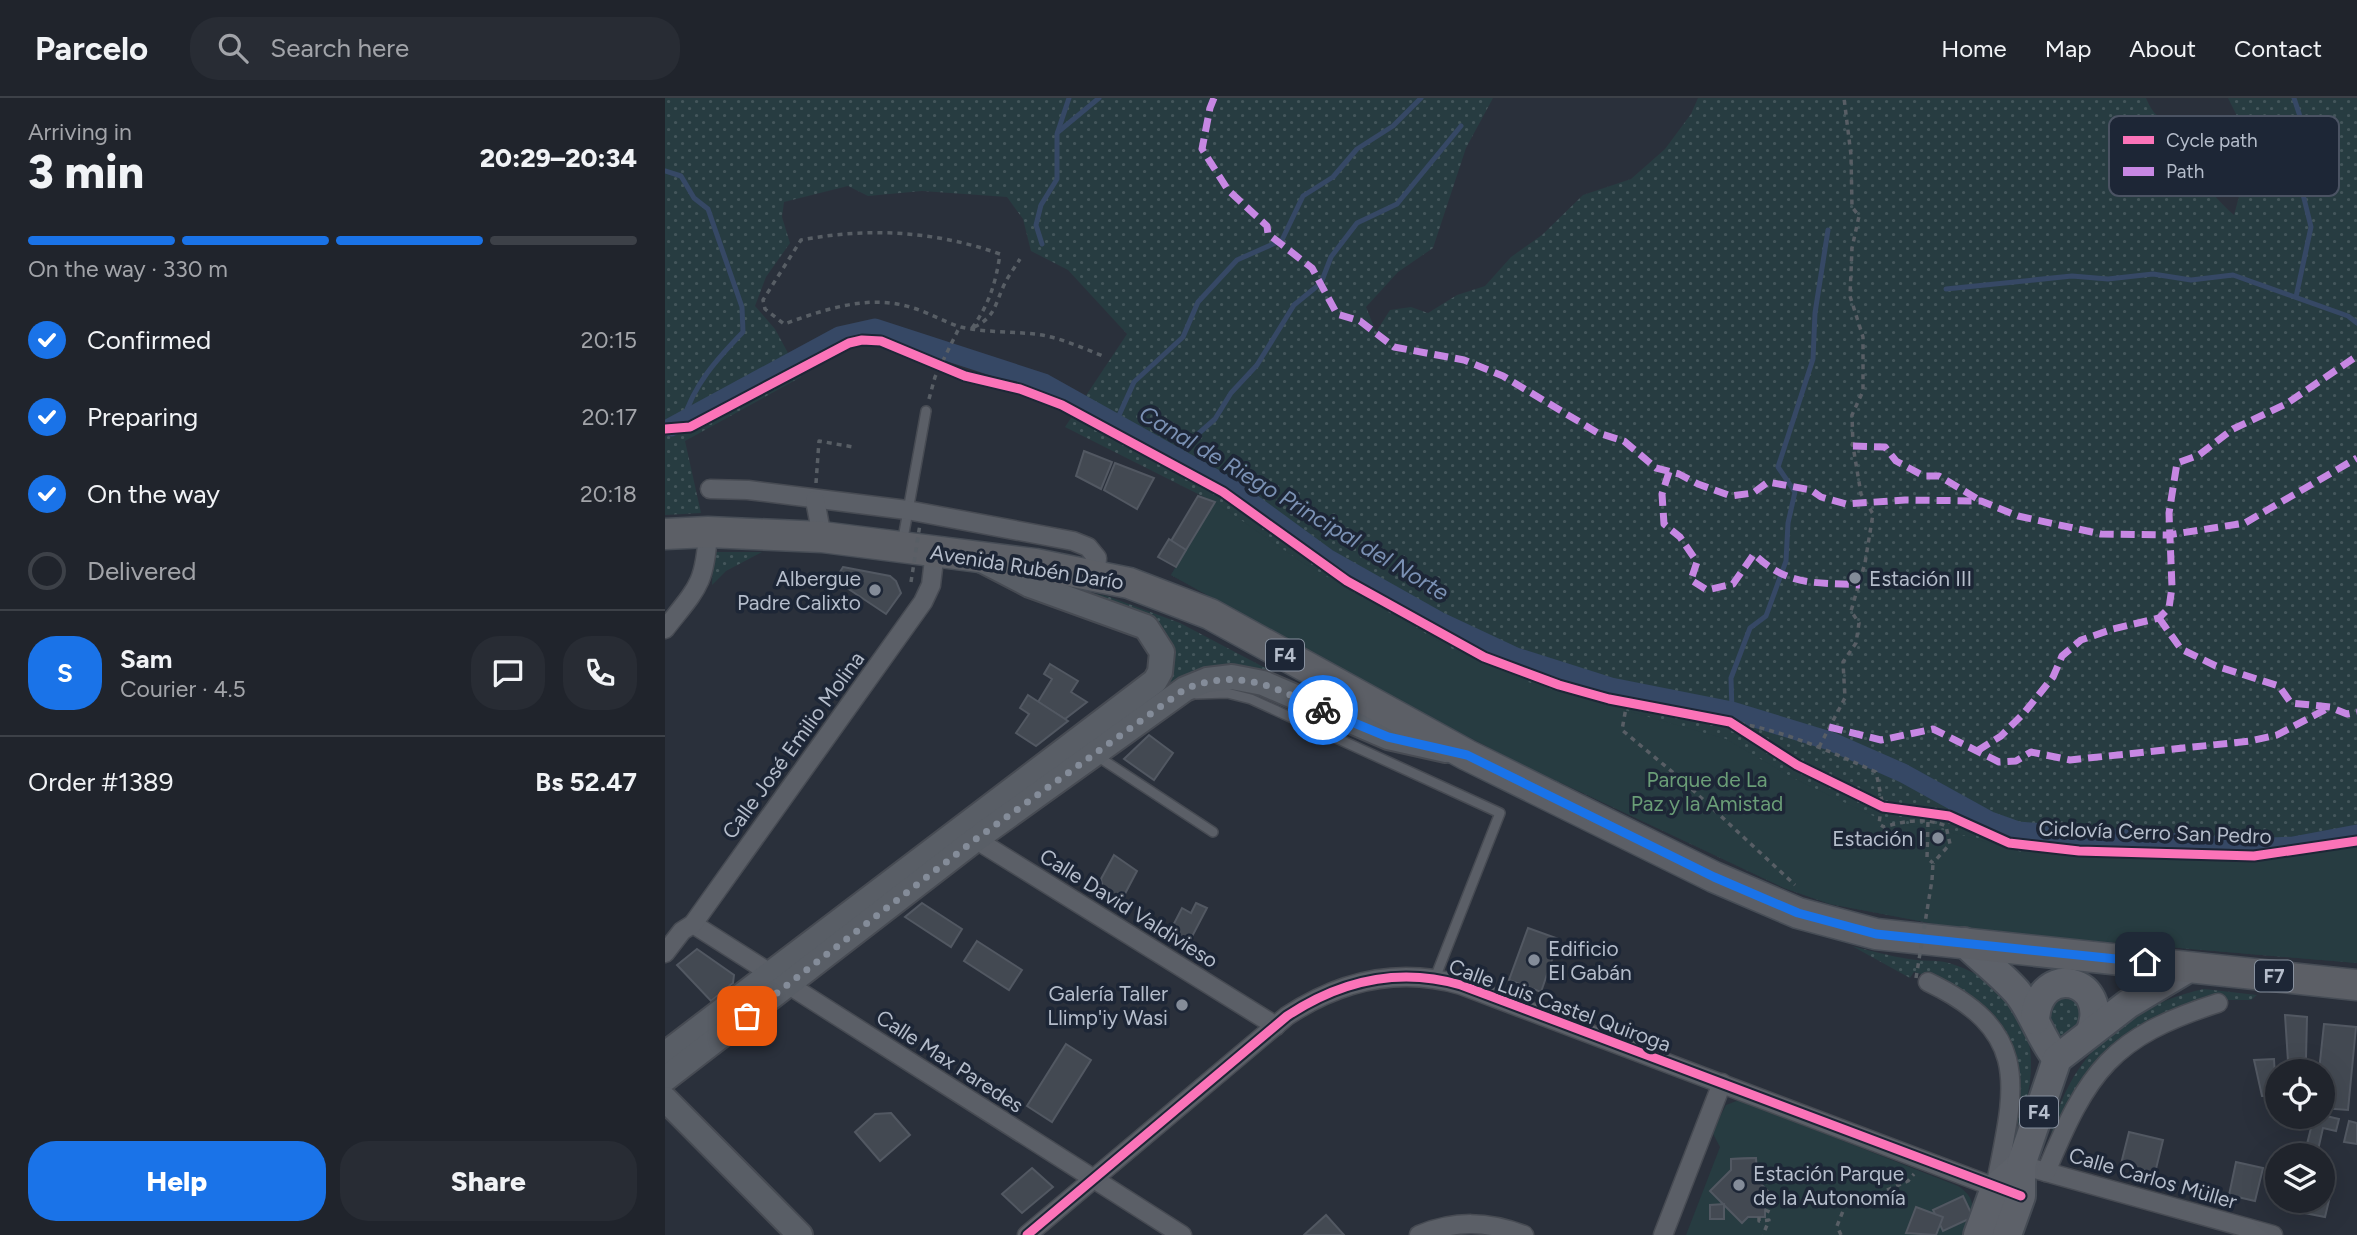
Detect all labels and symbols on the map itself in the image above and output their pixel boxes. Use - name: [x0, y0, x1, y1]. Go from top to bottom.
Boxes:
- legend: [2109, 116, 2339, 196]
- text: Cycle path: [2166, 129, 2258, 152]
- text: Path: [2166, 160, 2204, 183]
- water label: Canal de Riego Principal del Norte: [1134, 399, 1454, 607]
- street label: Avenida Rubén Darío: [928, 539, 1126, 595]
- place label: Albergue Padre Calixto: [737, 566, 861, 615]
- place label: Estación III: [1869, 566, 1972, 591]
- marker: Estación III: [1847, 570, 1863, 586]
- marker: Albergue Padre Calixto: [867, 582, 883, 598]
- road number: F4: [1266, 640, 1304, 670]
- street label: Calle José Emilio Molina: [717, 647, 869, 843]
- courier: [1288, 675, 1358, 745]
- park label: Parque de La Paz y la Amistad: [1631, 767, 1783, 816]
- street label: Ciclovía Cerro San Pedro: [2038, 815, 2272, 849]
- place label: Estación I: [1832, 826, 1924, 851]
- marker: Estación I: [1930, 830, 1946, 846]
- street label: Calle David Valdivieso: [1035, 843, 1223, 973]
- pin: [2115, 932, 2175, 992]
- place label: Edificio El Gabán: [1548, 936, 1632, 985]
- marker: Edificio El Gabán: [1526, 952, 1542, 968]
- street label: Calle Luis Castel Quiroga: [1446, 953, 1674, 1057]
- road number: F7: [2255, 960, 2293, 992]
- place label: Galería Taller Llimp'iy Wasi: [1047, 981, 1168, 1030]
- pin: [717, 986, 777, 1046]
- marker: Galería Taller Llimp'iy Wasi: [1174, 997, 1190, 1013]
- street label: Calle Max Paredes: [872, 1004, 1028, 1118]
- road number: F4: [2020, 1096, 2058, 1128]
- street label: Calle Carlos Müller: [2066, 1142, 2240, 1214]
- place label: Estación Parque de la Autonomía: [1753, 1161, 1906, 1210]
- marker: Estación Parque de la Autonomía: [1731, 1177, 1747, 1193]

